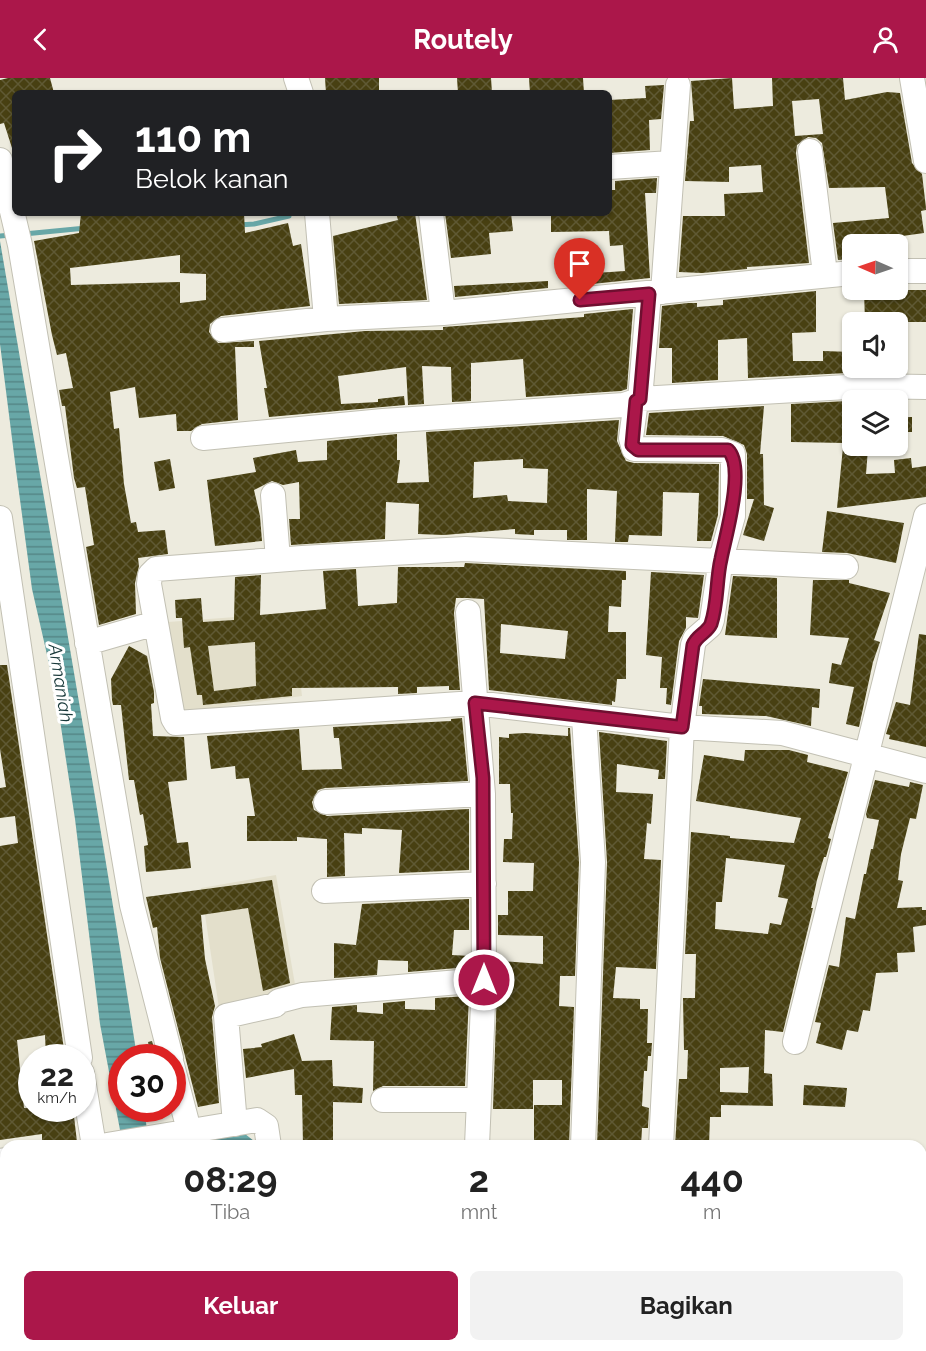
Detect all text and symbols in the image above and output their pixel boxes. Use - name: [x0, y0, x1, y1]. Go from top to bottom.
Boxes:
- icon: back: [24, 23, 57, 56]
- icon: person: [869, 23, 902, 56]
- text: Routely: [413, 24, 513, 55]
- text: 110 m: [135, 113, 251, 162]
- icon: right: [36, 114, 114, 192]
- text: Belok kanan: [135, 163, 289, 194]
- north arrow: [842, 234, 908, 300]
- map controls: [842, 234, 908, 456]
- pin: [554, 238, 605, 300]
- icon: arrive: [563, 247, 596, 280]
- button: sound: [842, 312, 908, 378]
- button: layers: [842, 390, 908, 456]
- water label: Armaniah: [44, 641, 78, 724]
- position arrow: [452, 948, 516, 1012]
- speed limit sign: 30: [108, 1044, 186, 1122]
- text: 22: [40, 1058, 74, 1093]
- text: km/h: [37, 1089, 77, 1107]
- text: 08:29: [183, 1158, 277, 1200]
- text: 2: [469, 1158, 489, 1200]
- text: 440: [681, 1158, 744, 1200]
- text: Tiba: [210, 1200, 250, 1224]
- text: mnt: [461, 1200, 497, 1224]
- text: m: [703, 1200, 721, 1224]
- button: Keluar: [24, 1271, 458, 1340]
- button: Bagikan: [470, 1271, 903, 1340]

